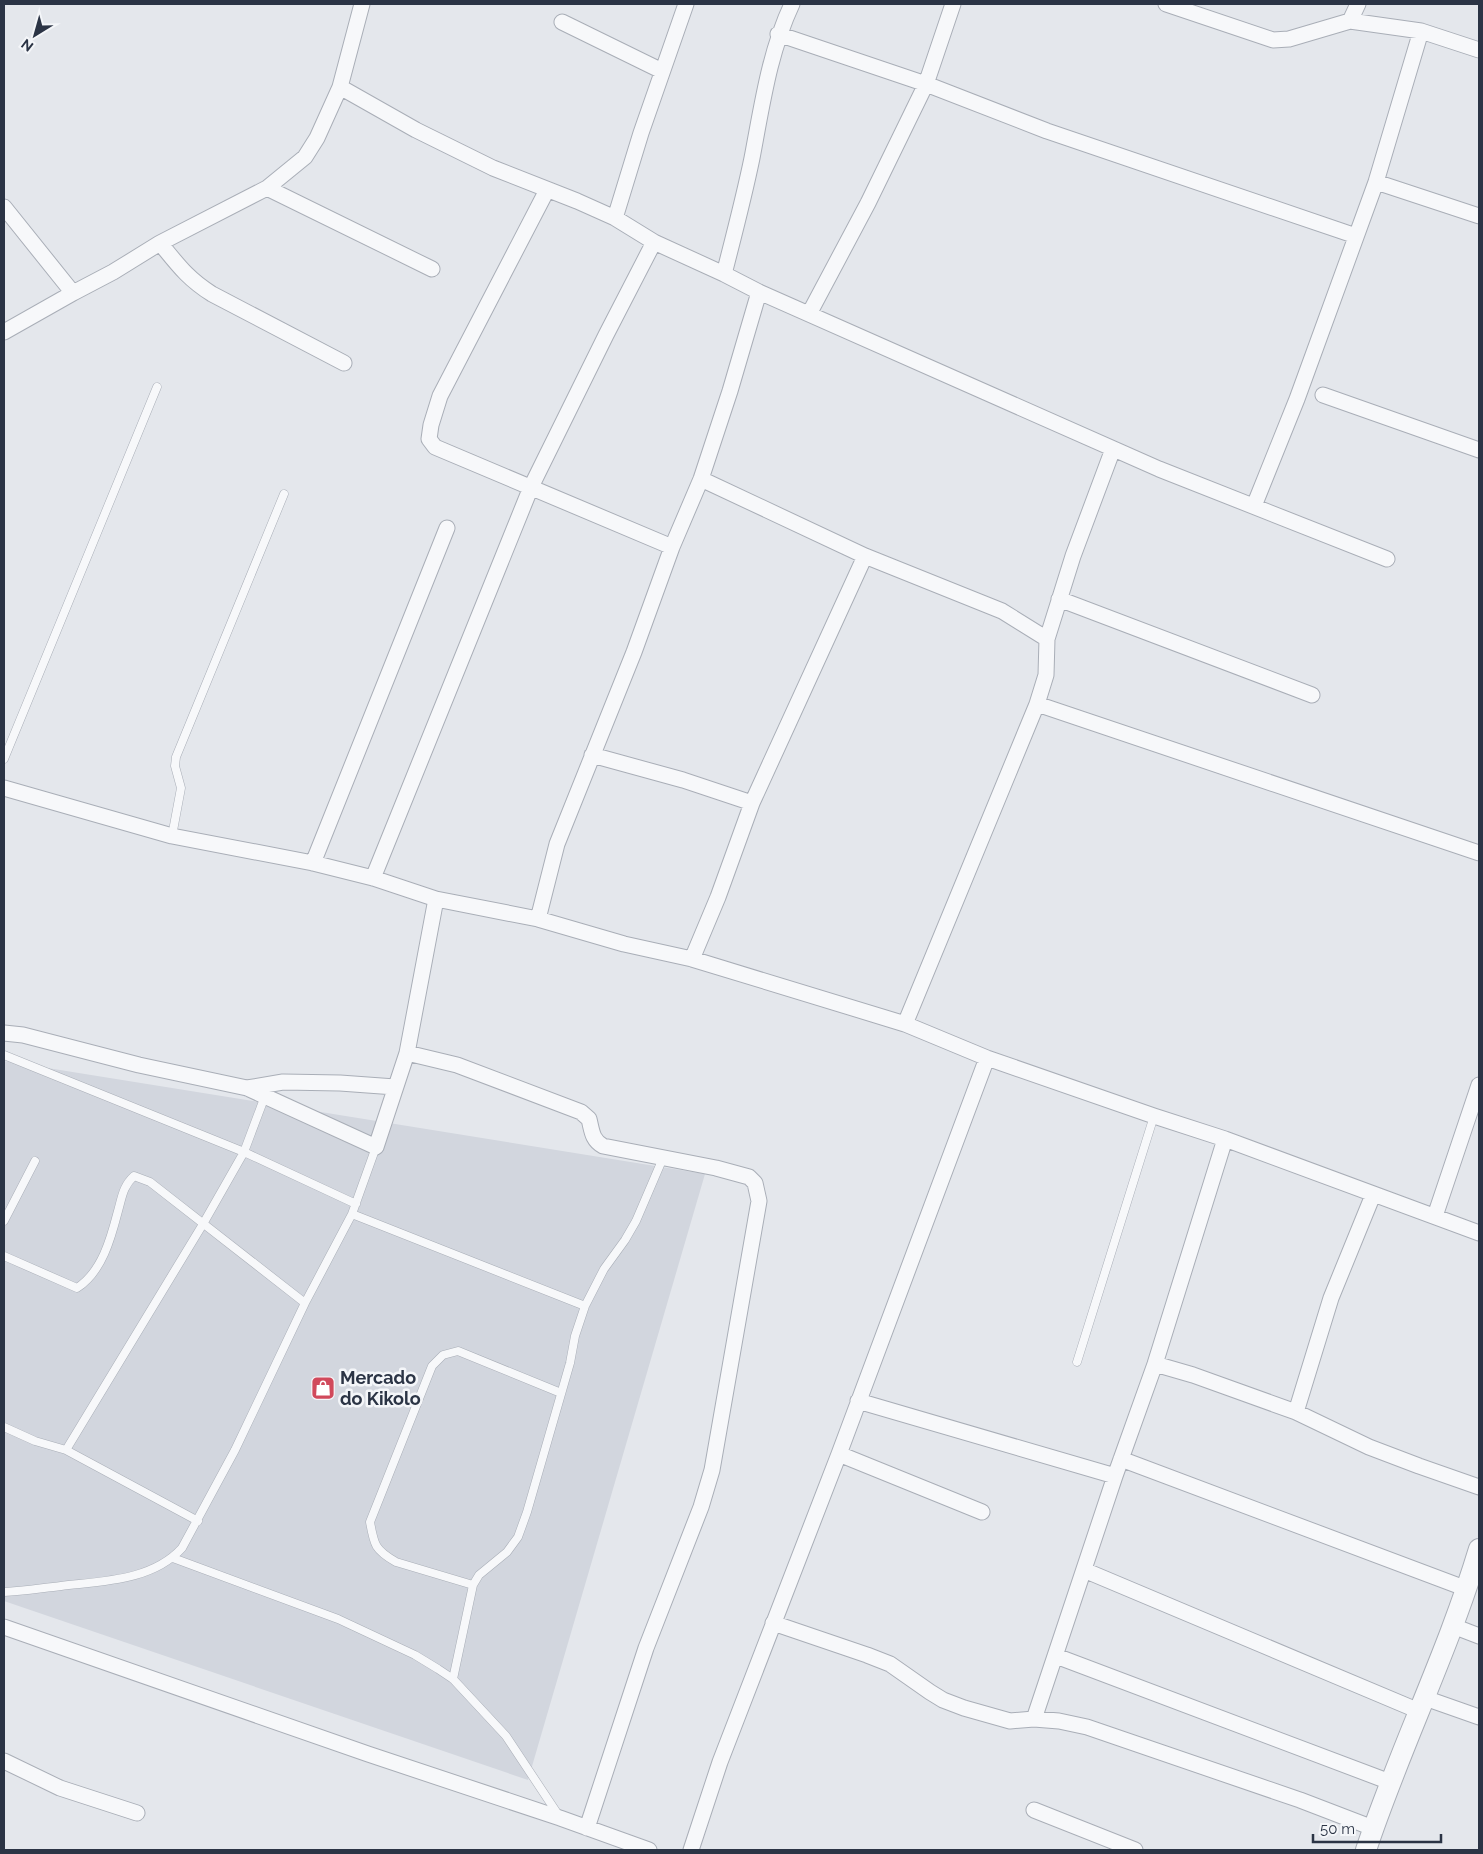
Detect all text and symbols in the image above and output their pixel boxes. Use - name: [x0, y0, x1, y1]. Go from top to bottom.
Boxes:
- north arrow: [10, 10, 60, 60]
- text: N: [18, 36, 36, 55]
- place label: Mercado do Kikolo: [340, 1367, 421, 1409]
- shop icon: Mercado do Kikolo: [310, 1375, 336, 1401]
- scale bar: [1313, 1812, 1440, 1844]
- text: 50 m: [1320, 1820, 1355, 1838]

